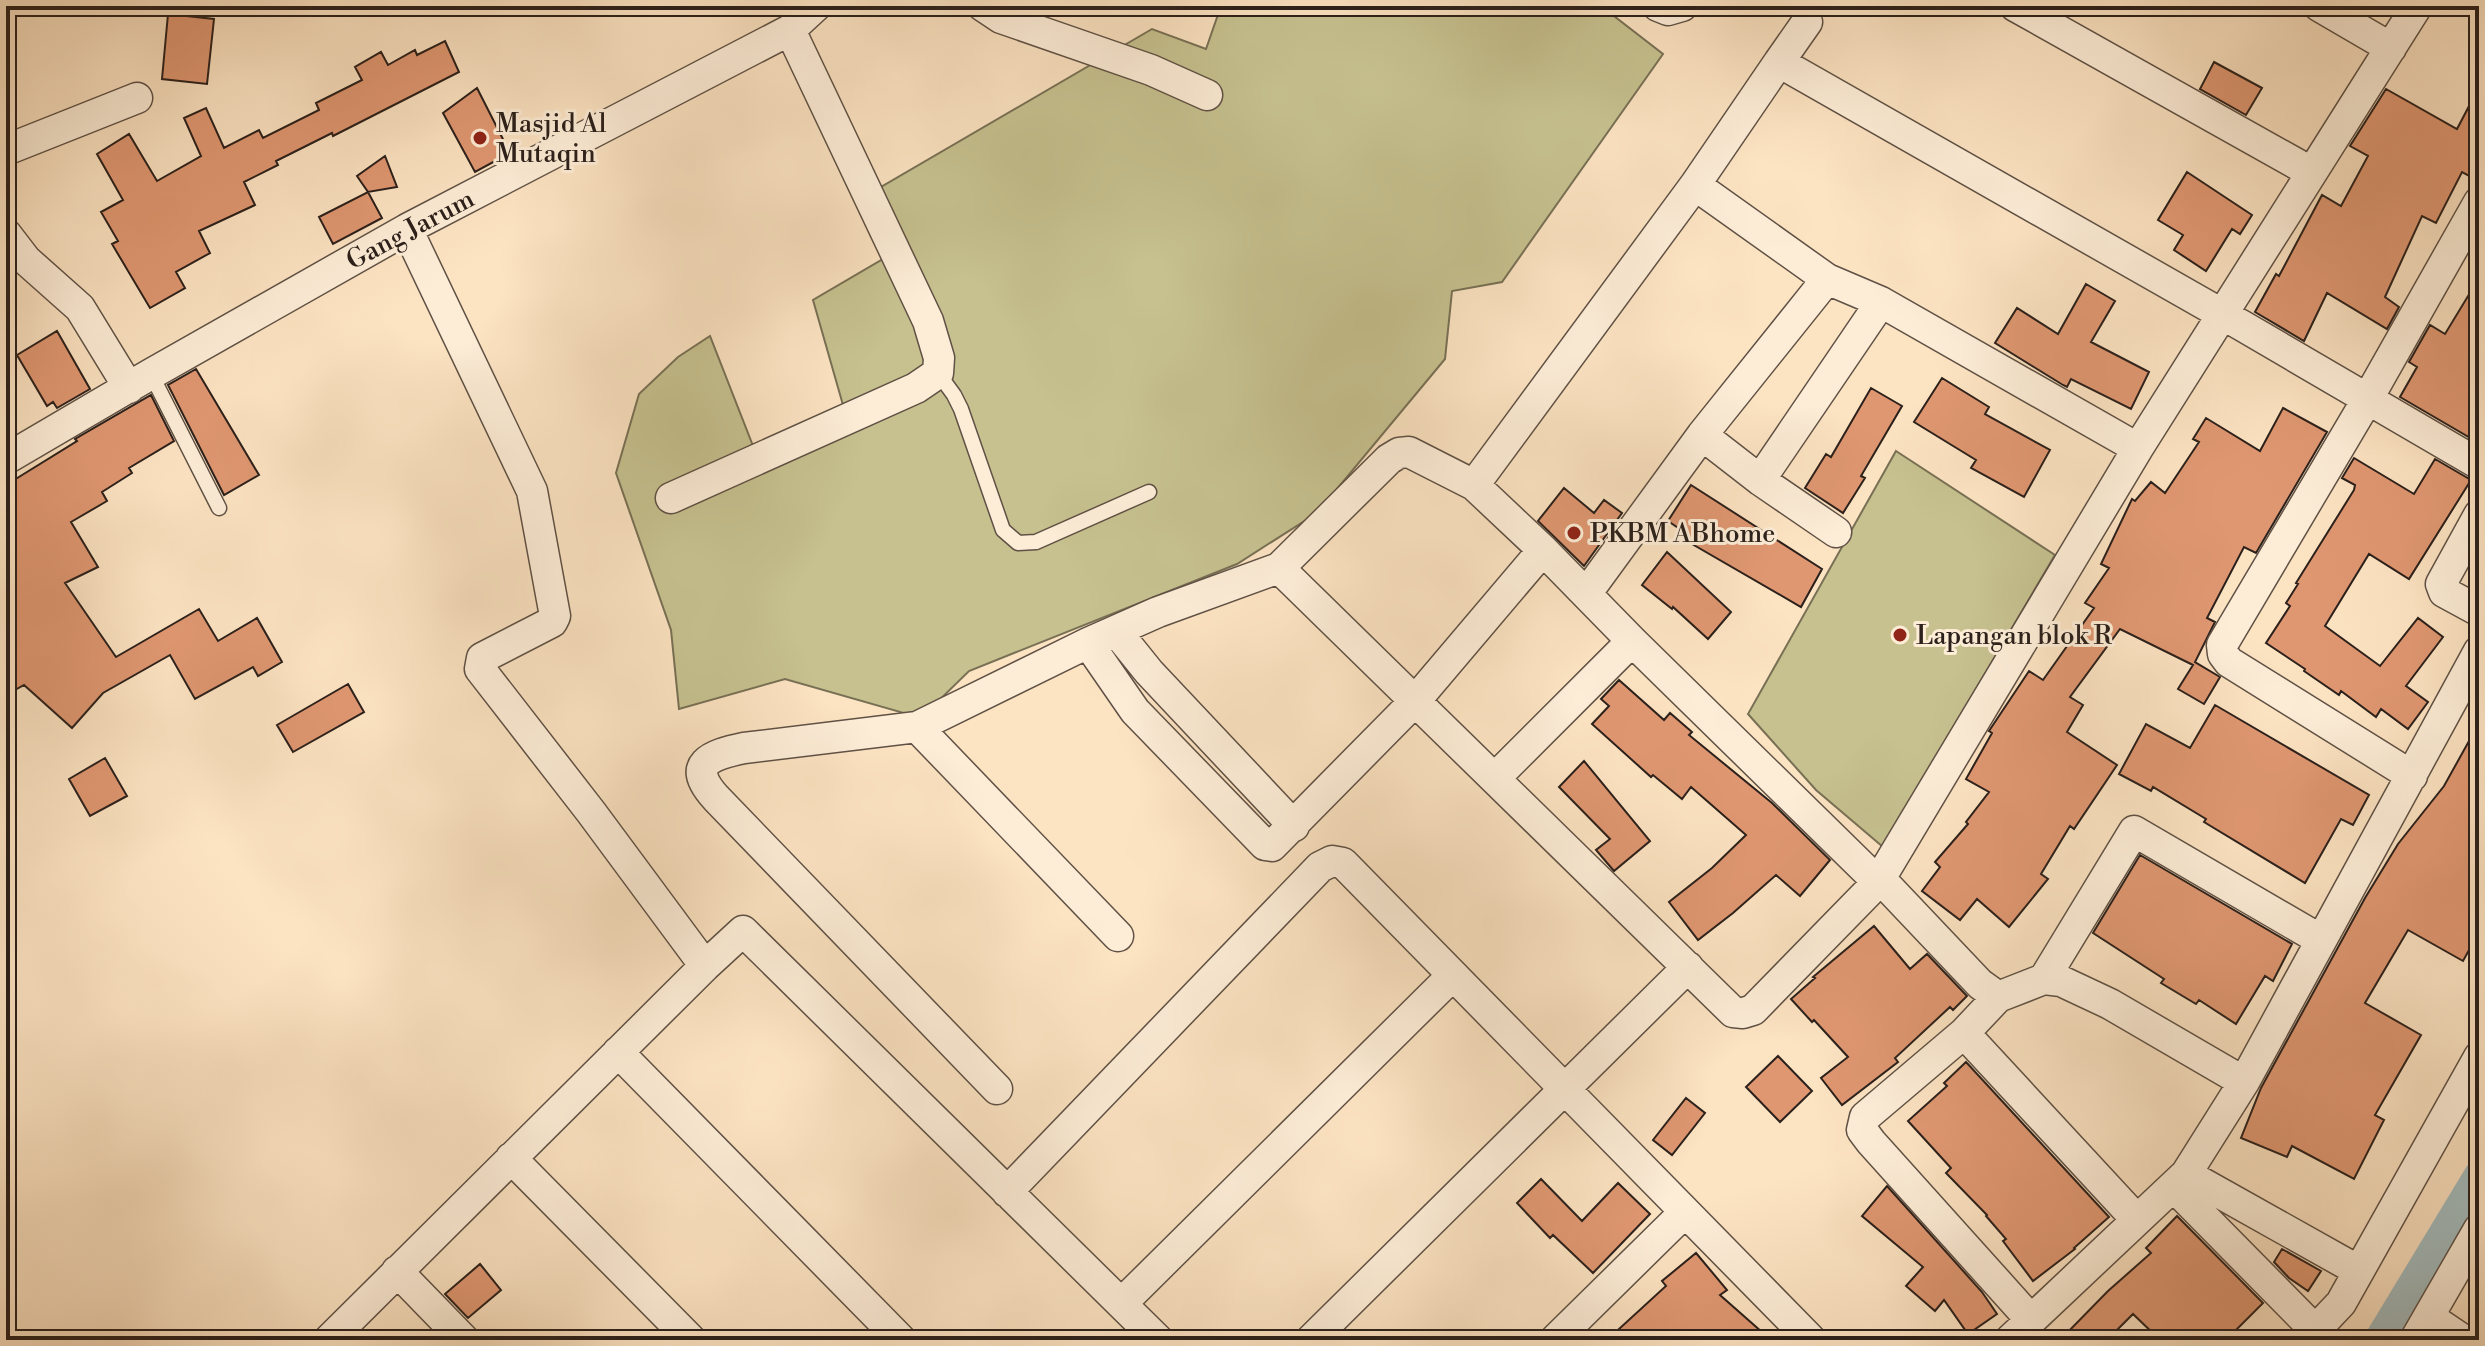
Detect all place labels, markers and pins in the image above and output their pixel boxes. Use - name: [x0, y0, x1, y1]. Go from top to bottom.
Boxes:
- place label: Masjid Al Mutaqin: [496, 108, 607, 170]
- marker: Masjid Al Mutaqin: [471, 129, 489, 147]
- place label: PKBM ABhome: [1590, 518, 1775, 550]
- marker: PKBM ABhome: [1565, 524, 1583, 542]
- place label: Lapangan blok R: [1916, 620, 2113, 652]
- marker: Lapangan blok R: [1891, 626, 1909, 644]

